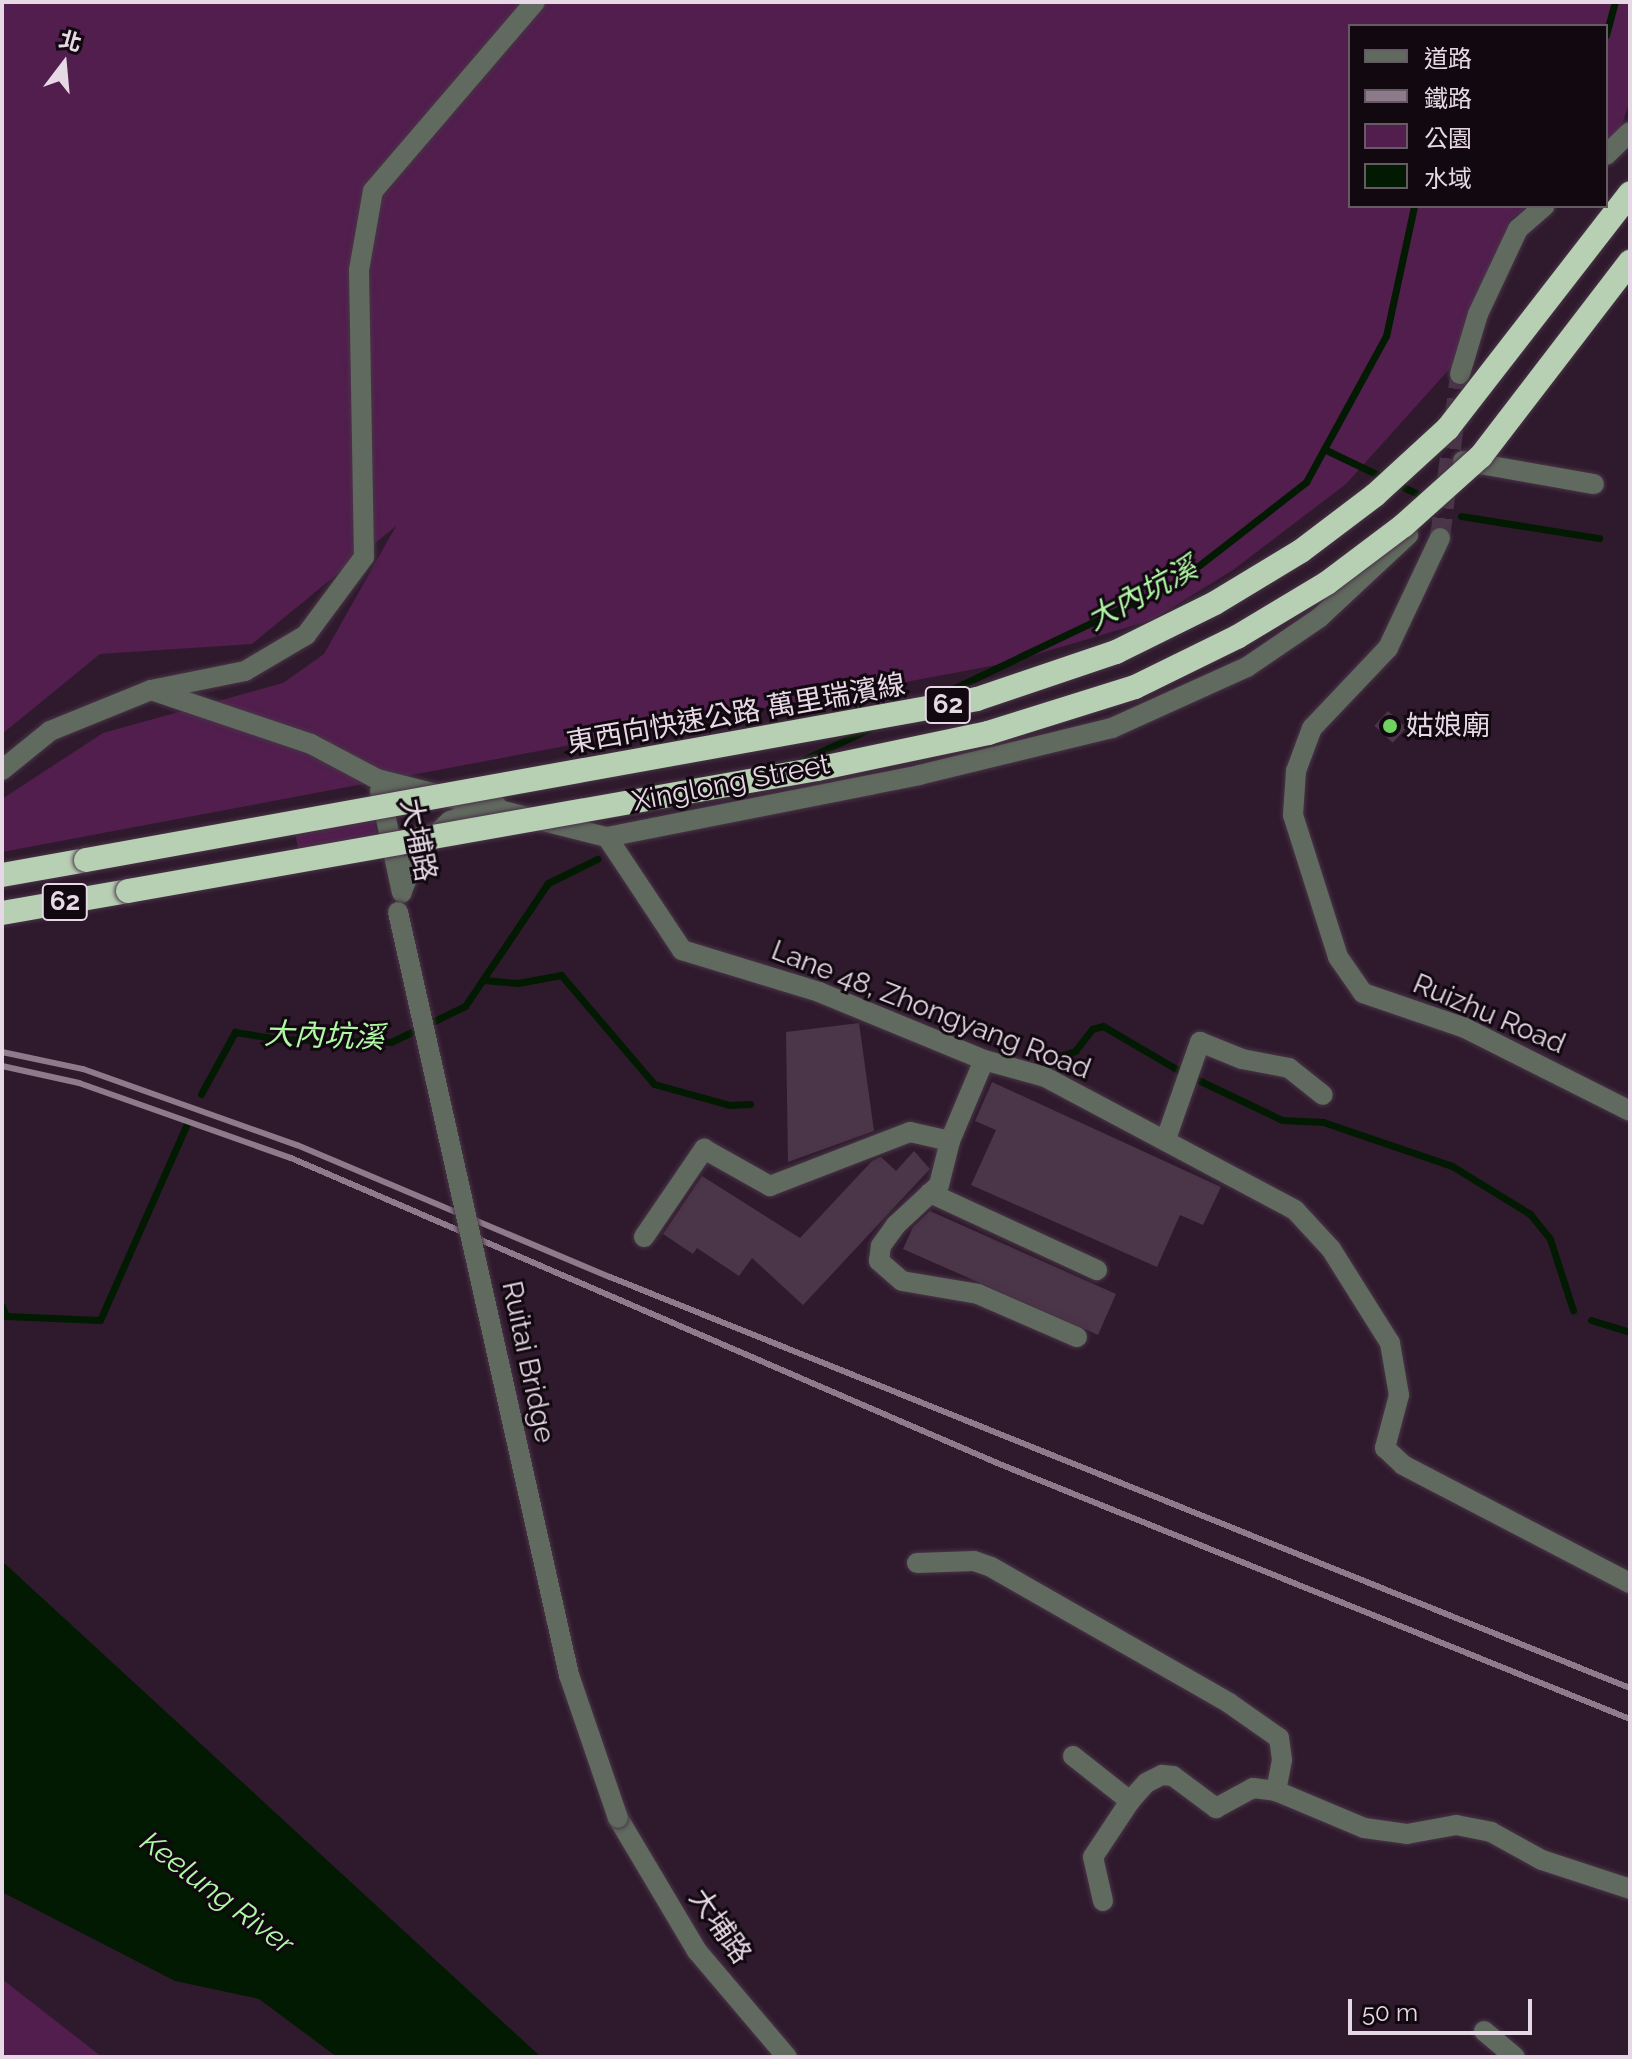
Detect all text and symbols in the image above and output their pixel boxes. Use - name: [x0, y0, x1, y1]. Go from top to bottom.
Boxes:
- north arrow: [24, 24, 104, 104]
- legend: [1348, 24, 1608, 208]
- text: 北: [56, 25, 85, 56]
- text: 道路: [1424, 44, 1472, 73]
- text: 鐵路: [1424, 84, 1472, 113]
- text: 公園: [1424, 124, 1472, 153]
- text: 水域: [1424, 164, 1472, 193]
- water label: 大內坑溪: [1081, 550, 1203, 638]
- street label: 東西向快速公路 萬里瑞濱線: [564, 668, 908, 760]
- road number: 62: [924, 683, 972, 727]
- place label: 姑娘廟: [1406, 709, 1490, 743]
- marker: 姑娘廟: [1381, 717, 1399, 735]
- street label: Xinglong Street: [630, 747, 832, 819]
- street label: 大埔路: [393, 796, 443, 884]
- road number: 62: [41, 880, 89, 924]
- street label: Lane 48, Zhongyang Road: [767, 934, 1095, 1086]
- street label: Ruizhu Road: [1408, 967, 1570, 1061]
- water label: 大內坑溪: [263, 1016, 385, 1056]
- street label: Ruitai Bridge: [494, 1278, 562, 1446]
- water label: Keelung River: [133, 1824, 301, 1962]
- street label: 大埔路: [682, 1882, 758, 1970]
- scale bar: [1352, 1983, 1536, 2033]
- text: 50 m: [1362, 1998, 1418, 2027]

